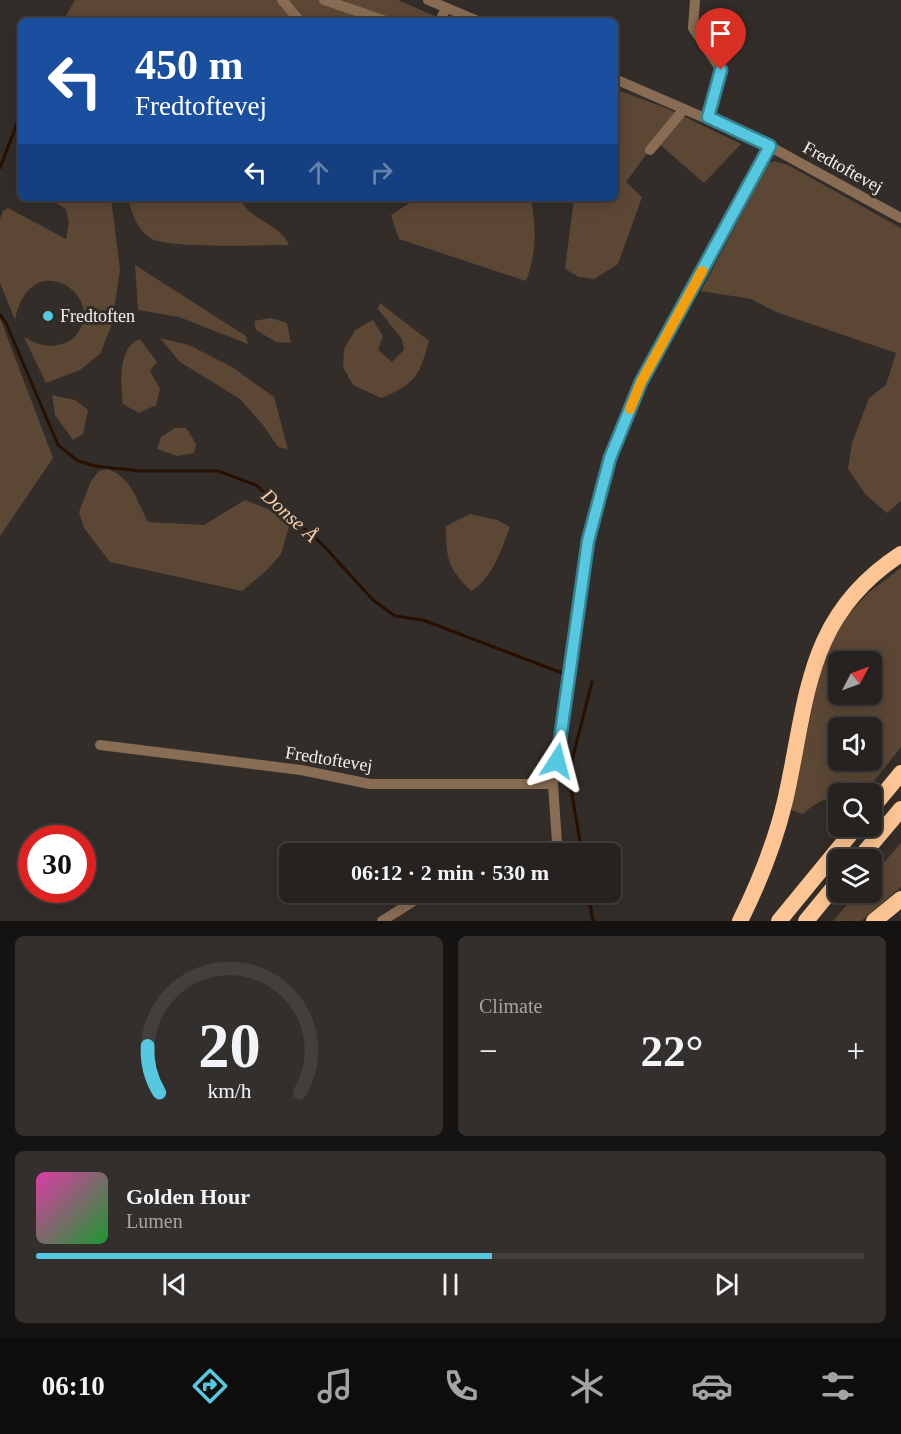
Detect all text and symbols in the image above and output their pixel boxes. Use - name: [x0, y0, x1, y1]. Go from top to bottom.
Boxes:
- pin: [695, 8, 746, 70]
- icon: arrive: [704, 17, 737, 50]
- icon: left: [36, 42, 114, 120]
- text: 450 m: [135, 42, 244, 88]
- text: Fredtoftevej: [135, 91, 267, 121]
- street label: Fredtoftevej: [800, 137, 886, 197]
- icon: left: [239, 156, 272, 189]
- icon: ahead: [302, 156, 335, 189]
- icon: right: [365, 156, 398, 189]
- place label: Fredtoften: [60, 306, 135, 326]
- marker: Fredtoften: [41, 309, 55, 323]
- water label: Donse Å: [257, 483, 323, 547]
- north arrow: [828, 651, 882, 705]
- map controls: [828, 651, 882, 903]
- button: sound: [828, 717, 882, 771]
- position arrow: [525, 729, 589, 793]
- street label: Fredtoftevej: [284, 742, 374, 776]
- button: search: [828, 783, 882, 837]
- speed limit sign: 30: [18, 825, 96, 903]
- button: layers: [828, 849, 882, 903]
- text: 06:12 · 2 min · 530 m: [351, 860, 549, 885]
- text: Climate: [479, 995, 542, 1017]
- text: 20: [198, 1011, 260, 1080]
- text: 22°: [641, 1026, 704, 1076]
- text: −: [479, 1033, 498, 1069]
- text: +: [846, 1033, 865, 1069]
- text: km/h: [207, 1079, 251, 1103]
- text: Golden Hour: [126, 1184, 250, 1209]
- text: Lumen: [126, 1210, 183, 1232]
- icon: previous: [158, 1268, 191, 1301]
- icon: pause: [434, 1268, 467, 1301]
- icon: next: [710, 1268, 743, 1301]
- icon: directions: [189, 1365, 231, 1407]
- icon: music: [314, 1365, 356, 1407]
- icon: phone: [440, 1365, 482, 1407]
- icon: climate: [566, 1365, 608, 1407]
- icon: car: [691, 1365, 733, 1407]
- icon: filters: [817, 1365, 859, 1407]
- text: 06:10: [42, 1371, 105, 1401]

